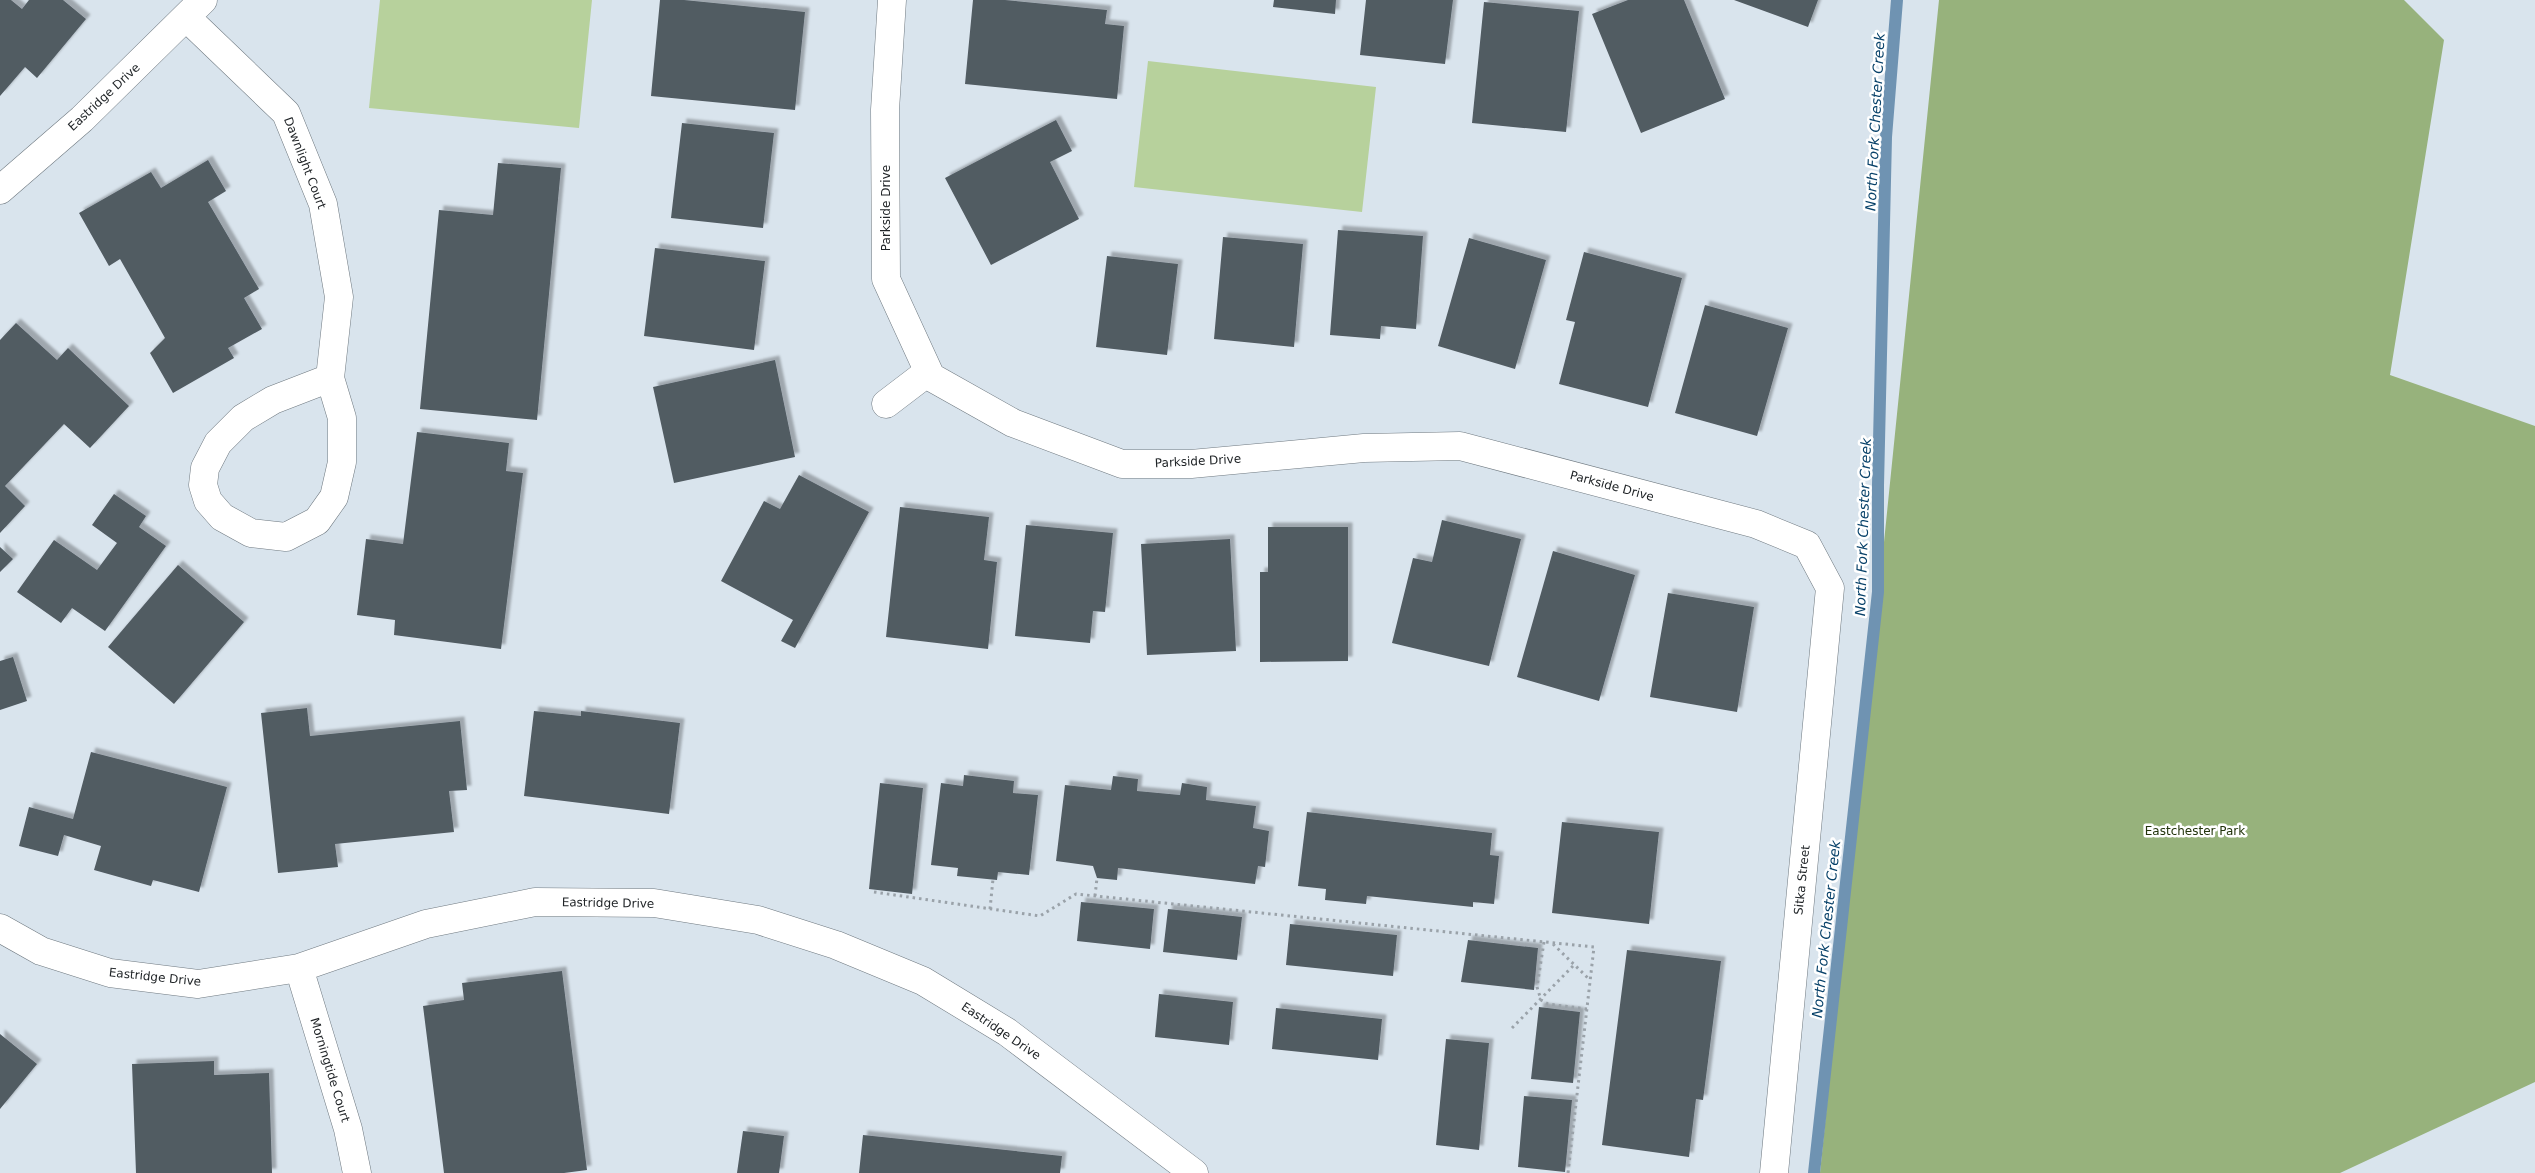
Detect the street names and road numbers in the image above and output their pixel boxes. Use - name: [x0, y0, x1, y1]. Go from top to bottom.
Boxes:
- street label: Eastridge Drive: [65, 60, 143, 134]
- street label: Dawnlight Court: [281, 115, 329, 211]
- street label: Parkside Drive: [879, 165, 893, 251]
- street label: Parkside Drive: [1155, 452, 1241, 470]
- street label: Parkside Drive: [1568, 468, 1656, 504]
- street label: Sitka Street: [1791, 844, 1813, 916]
- street label: Eastridge Drive: [562, 895, 654, 911]
- street label: Eastridge Drive: [108, 965, 202, 989]
- street label: Eastridge Drive: [959, 999, 1043, 1063]
- street label: Morningtide Court: [307, 1016, 353, 1124]

